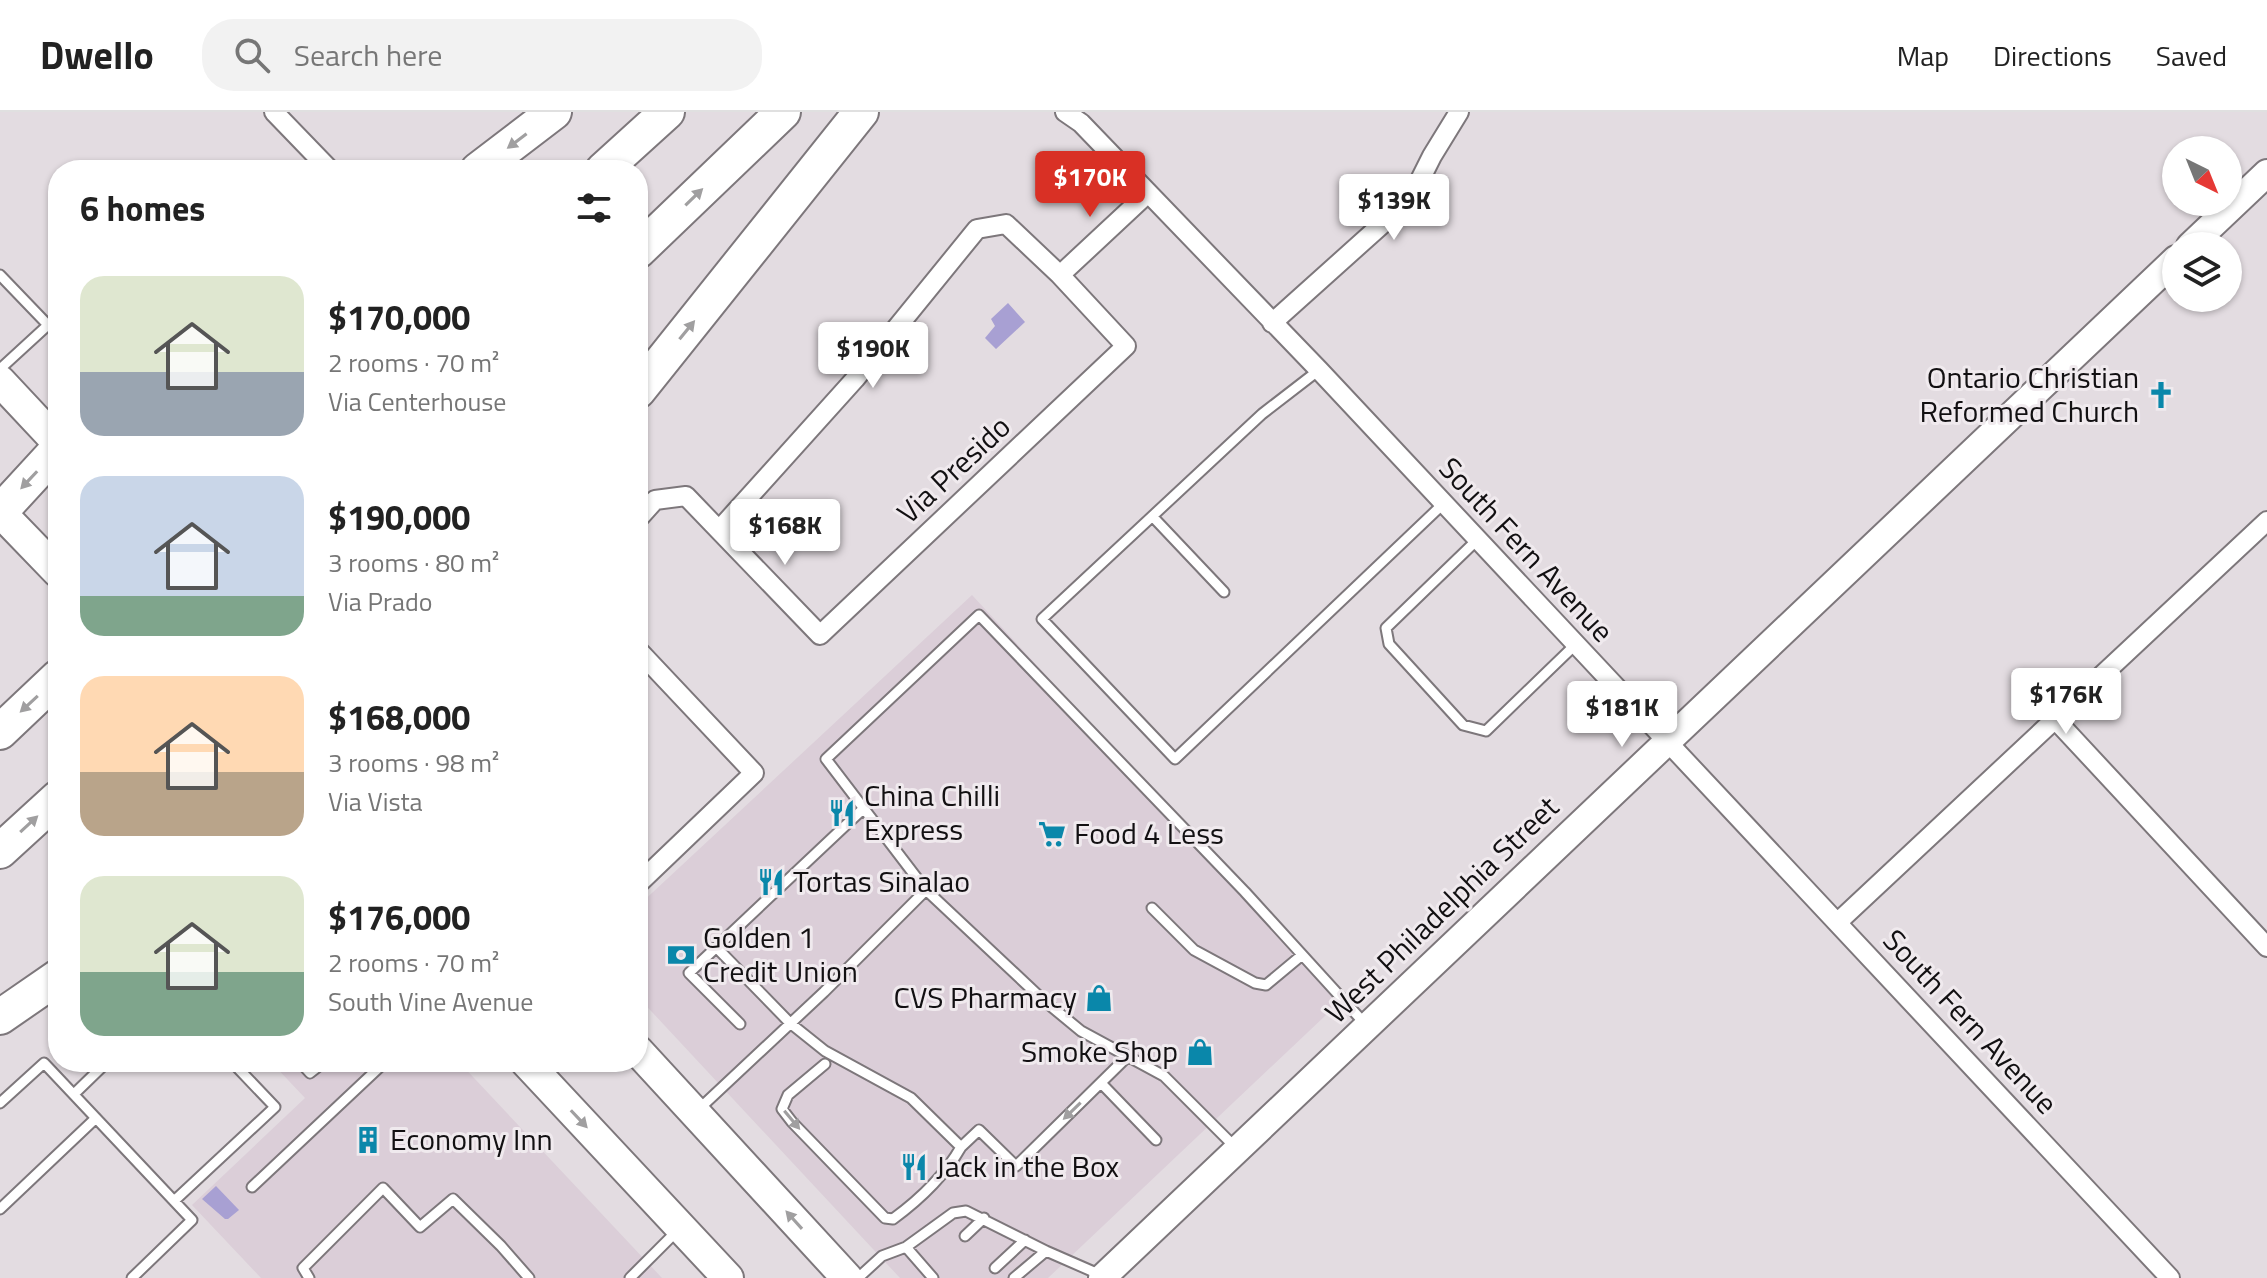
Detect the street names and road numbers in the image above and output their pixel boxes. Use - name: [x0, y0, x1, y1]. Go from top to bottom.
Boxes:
- street label: Via Presido: [886, 404, 1021, 534]
- street label: South Fern Avenue: [1429, 446, 1625, 652]
- street label: West Philadelphia Street: [1314, 785, 1569, 1034]
- street label: South Fern Avenue: [1873, 918, 2069, 1124]

